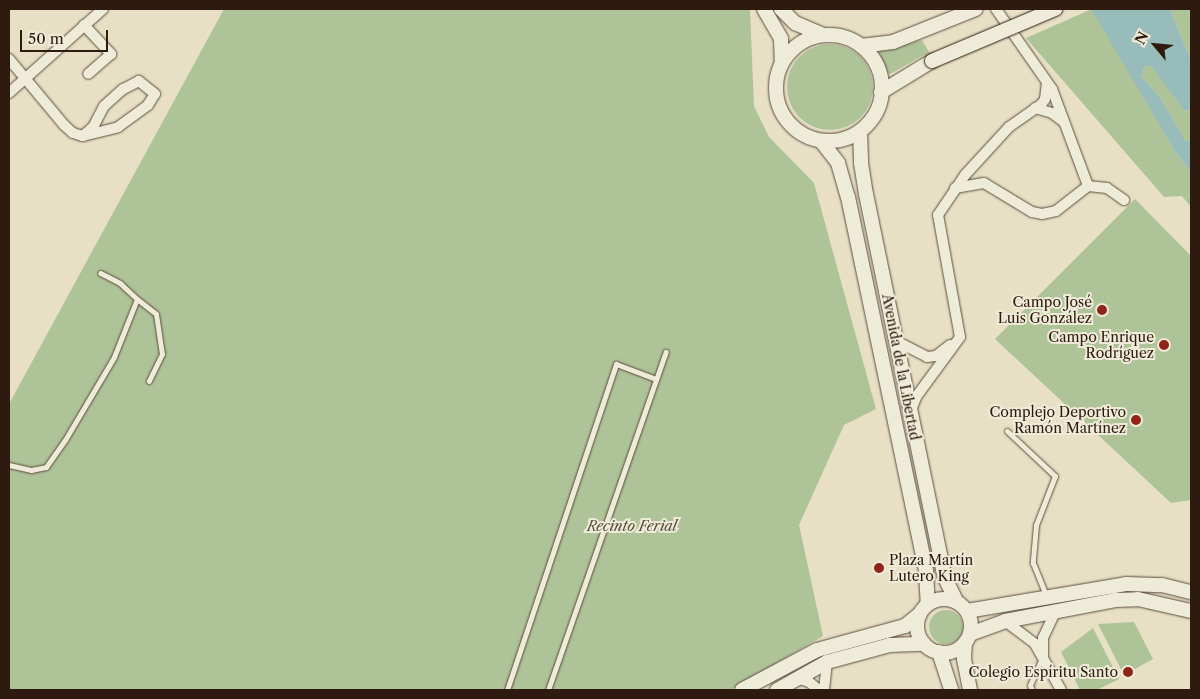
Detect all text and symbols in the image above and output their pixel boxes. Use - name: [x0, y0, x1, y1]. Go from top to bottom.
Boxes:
- scale bar: [22, 20, 110, 52]
- north arrow: [1130, 20, 1180, 70]
- text: N: [1131, 28, 1153, 48]
- text: 50 m: [28, 29, 64, 48]
- street label: Avenida de la Libertad: [879, 292, 923, 442]
- place label: Campo José Luis González: [998, 294, 1092, 326]
- marker: Campo José Luis González: [1096, 304, 1108, 316]
- place label: Campo Enrique Rodríguez: [1048, 329, 1154, 362]
- marker: Campo Enrique Rodríguez: [1158, 339, 1170, 351]
- place label: Complejo Deportivo Ramón Martínez: [990, 404, 1126, 437]
- marker: Complejo Deportivo Ramón Martínez: [1130, 414, 1142, 426]
- park label: Recinto Ferial: [587, 518, 677, 534]
- place label: Plaza Martín Lutero King: [889, 552, 973, 584]
- marker: Plaza Martín Lutero King: [873, 562, 885, 574]
- place label: Colegio Espíritu Santo: [969, 664, 1118, 680]
- marker: Colegio Espíritu Santo: [1122, 666, 1134, 678]

